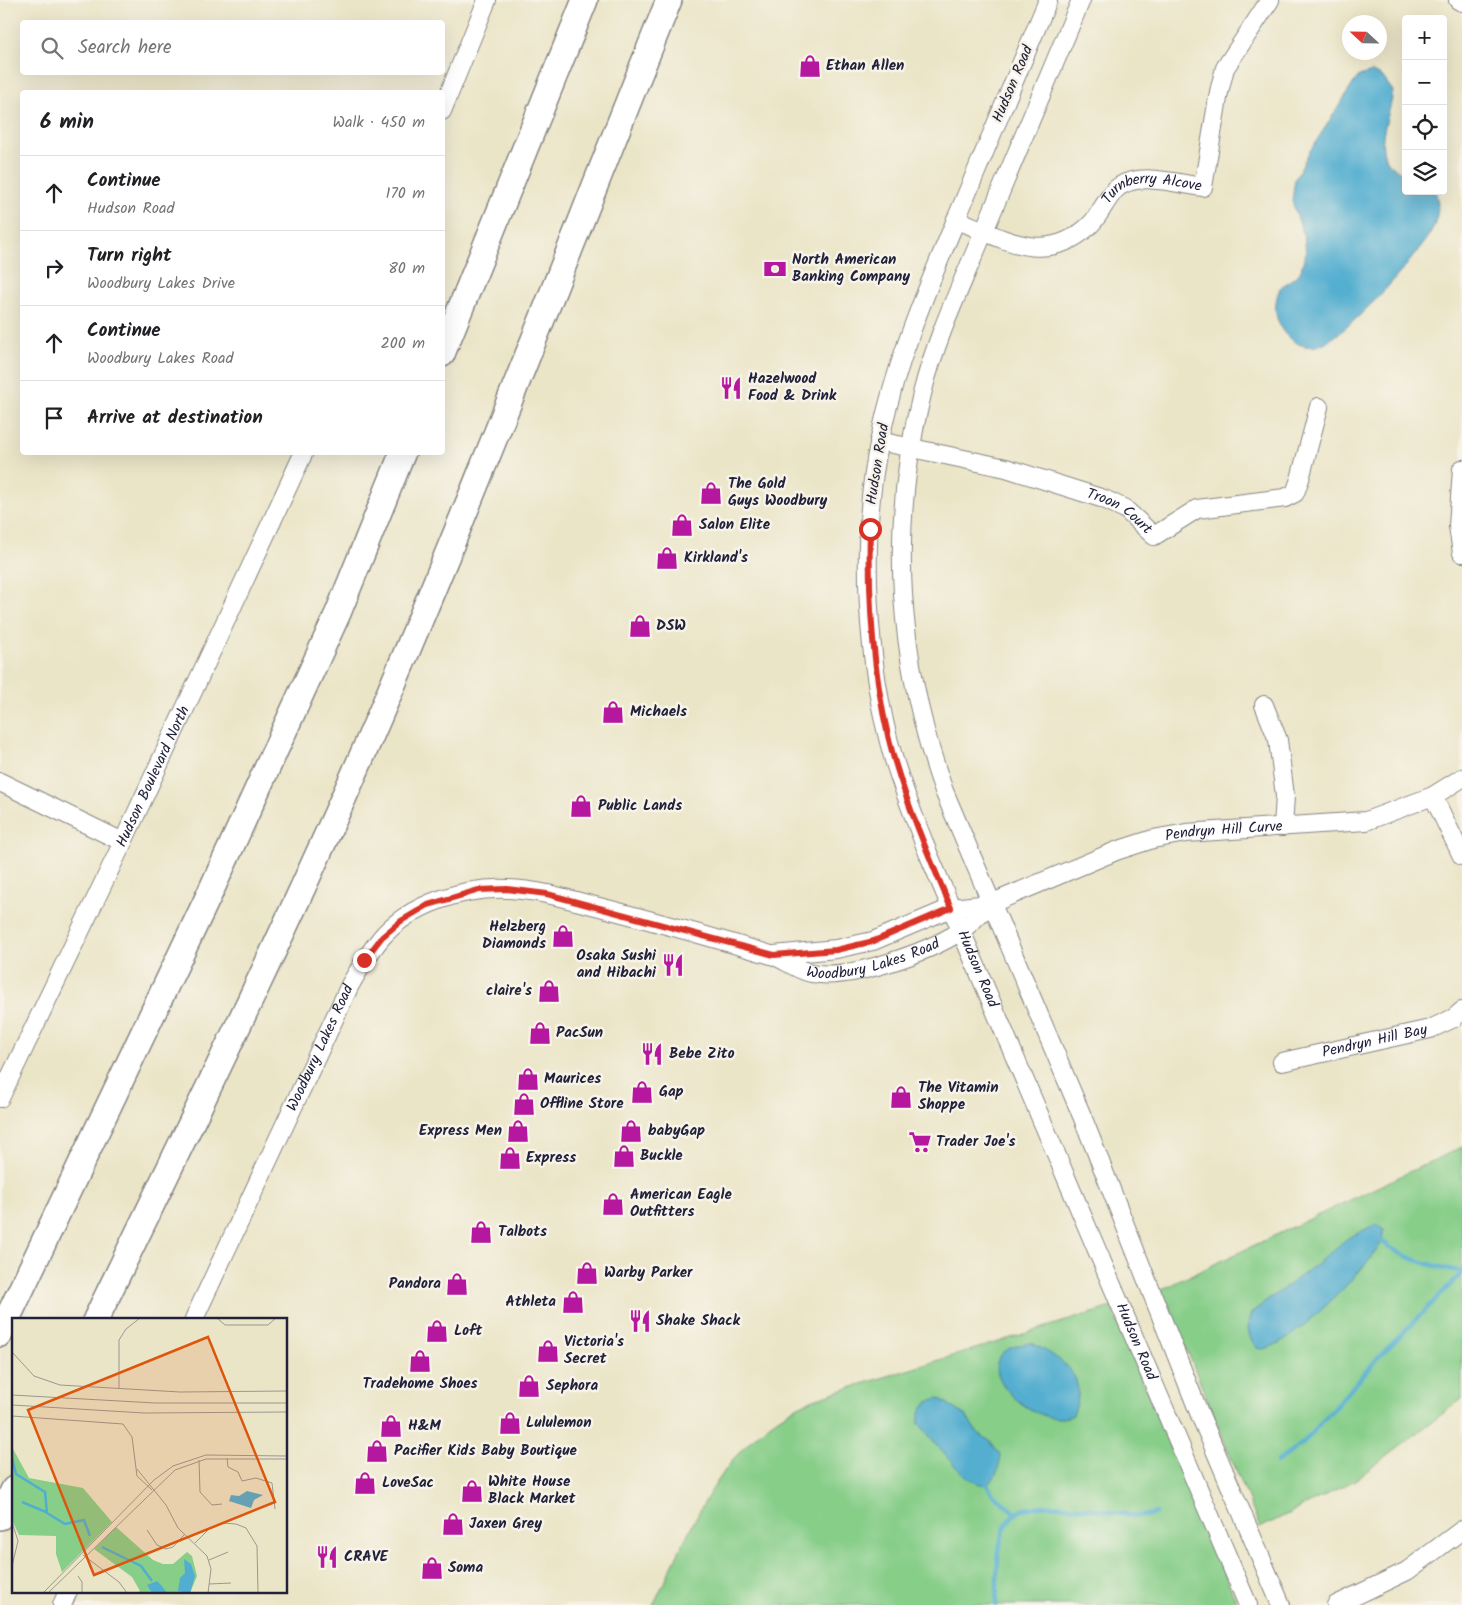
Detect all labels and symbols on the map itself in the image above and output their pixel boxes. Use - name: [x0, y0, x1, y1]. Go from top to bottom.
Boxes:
- north arrow: [1342, 15, 1387, 60]
- street label: Hudson Road: [986, 41, 1040, 126]
- shop icon: Ethan Allen: [797, 53, 823, 79]
- place label: Ethan Allen: [826, 54, 904, 78]
- street label: Turnberry Alcove: [1096, 167, 1204, 209]
- place label: North American Banking Company: [792, 248, 910, 289]
- bank icon: North American Banking Company: [762, 256, 788, 282]
- place label: Hazelwood Food & Drink: [748, 367, 837, 408]
- restaurant icon: Hazelwood Food & Drink: [718, 375, 744, 401]
- street label: Hudson Road: [860, 421, 896, 506]
- place label: The Gold Guys Woodbury: [728, 472, 828, 513]
- shop icon: The Gold Guys Woodbury: [698, 480, 724, 506]
- street label: Troon Court: [1083, 482, 1158, 541]
- shop icon: Salon Elite: [669, 512, 695, 538]
- place label: Salon Elite: [699, 513, 771, 537]
- route start: [859, 518, 882, 541]
- shop icon: Kirkland's: [654, 545, 680, 571]
- place label: Kirkland's: [684, 546, 748, 570]
- shop icon: DSW: [627, 613, 653, 639]
- place label: DSW: [656, 614, 686, 638]
- shop icon: Michaels: [600, 699, 626, 725]
- place label: Michaels: [630, 700, 687, 724]
- street label: Hudson Boulevard North: [110, 702, 197, 851]
- shop icon: Public Lands: [568, 793, 594, 819]
- place label: Public Lands: [598, 794, 682, 818]
- street label: Pendryn Hill Curve: [1163, 815, 1284, 849]
- place label: Helzberg Diamonds: [482, 915, 546, 956]
- shop icon: Helzberg Diamonds: [550, 923, 576, 949]
- street label: Hudson Road: [950, 927, 1005, 1012]
- street label: Woodbury Lakes Road: [804, 932, 944, 986]
- place label: Osaka Sushi and Hibachi: [576, 944, 657, 985]
- route end: [353, 949, 376, 972]
- restaurant icon: Osaka Sushi and Hibachi: [660, 952, 686, 978]
- shop icon: claire's: [536, 978, 562, 1004]
- place label: claire's: [486, 979, 532, 1003]
- street label: Woodbury Lakes Road: [281, 980, 361, 1115]
- street label: Pendryn Hill Bay: [1320, 1018, 1431, 1065]
- shop icon: PacSun: [527, 1020, 553, 1046]
- place label: PacSun: [556, 1021, 603, 1045]
- restaurant icon: Bebe Zito: [639, 1041, 665, 1067]
- place label: Bebe Zito: [669, 1042, 735, 1066]
- shop icon: Maurices: [515, 1066, 541, 1092]
- place label: Maurices: [544, 1067, 601, 1091]
- place label: The Vitamin Shoppe: [918, 1076, 999, 1117]
- shop icon: Gap: [629, 1079, 655, 1105]
- place label: Gap: [659, 1080, 684, 1104]
- shop icon: The Vitamin Shoppe: [888, 1084, 914, 1110]
- shop icon: Offline Store: [511, 1091, 537, 1117]
- place label: Offline Store: [540, 1092, 624, 1116]
- shop icon: Express Men: [505, 1118, 531, 1144]
- shop icon: babyGap: [618, 1118, 644, 1144]
- place label: Express Men: [419, 1119, 502, 1143]
- place label: babyGap: [648, 1119, 705, 1143]
- supermarket icon: Trader Joe's: [907, 1129, 933, 1155]
- place label: Trader Joe's: [936, 1130, 1016, 1154]
- shop icon: Buckle: [611, 1143, 637, 1169]
- place label: Buckle: [640, 1144, 683, 1168]
- shop icon: Express: [497, 1145, 523, 1171]
- place label: Express: [526, 1146, 576, 1170]
- place label: American Eagle Outfitters: [630, 1183, 733, 1224]
- shop icon: American Eagle Outfitters: [600, 1191, 626, 1217]
- shop icon: Talbots: [468, 1219, 494, 1245]
- place label: Talbots: [498, 1220, 547, 1244]
- shop icon: Warby Parker: [574, 1260, 600, 1286]
- place label: Warby Parker: [604, 1261, 693, 1285]
- shop icon: Pandora: [444, 1271, 470, 1297]
- place label: Pandora: [389, 1272, 441, 1296]
- shop icon: Athleta: [560, 1289, 586, 1315]
- place label: Athleta: [506, 1290, 556, 1314]
- street label: Hudson Road: [1109, 1299, 1163, 1385]
- restaurant icon: Shake Shack: [627, 1308, 653, 1334]
- place label: Shake Shack: [656, 1309, 741, 1333]
- inset map: [12, 1318, 288, 1592]
- shop icon: Loft: [424, 1318, 450, 1344]
- place label: Loft: [454, 1319, 483, 1343]
- place label: Victoria's Secret: [564, 1330, 624, 1371]
- shop icon: Victoria's Secret: [535, 1338, 561, 1364]
- shop icon: Tradehome Shoes: [407, 1348, 433, 1374]
- place label: Tradehome Shoes: [362, 1372, 478, 1396]
- shop icon: Sephora: [516, 1373, 542, 1399]
- place label: Sephora: [546, 1374, 598, 1398]
- shop icon: Lululemon: [497, 1410, 523, 1436]
- place label: Lululemon: [526, 1411, 592, 1435]
- shop icon: H&M: [378, 1413, 404, 1439]
- place label: H&M: [408, 1414, 442, 1438]
- shop icon: Pacifier Kids Baby Boutique: [364, 1438, 390, 1464]
- place label: Pacifier Kids Baby Boutique: [394, 1439, 578, 1463]
- shop icon: LoveSac: [352, 1470, 378, 1496]
- place label: White House Black Market: [488, 1470, 576, 1511]
- place label: LoveSac: [382, 1471, 434, 1495]
- shop icon: White House Black Market: [459, 1478, 485, 1504]
- shop icon: Jaxen Grey: [440, 1511, 466, 1537]
- place label: Jaxen Grey: [469, 1512, 542, 1536]
- restaurant icon: CRAVE: [314, 1544, 340, 1570]
- place label: CRAVE: [344, 1545, 389, 1569]
- shop icon: Soma: [419, 1555, 445, 1581]
- place label: Soma: [448, 1556, 483, 1580]

